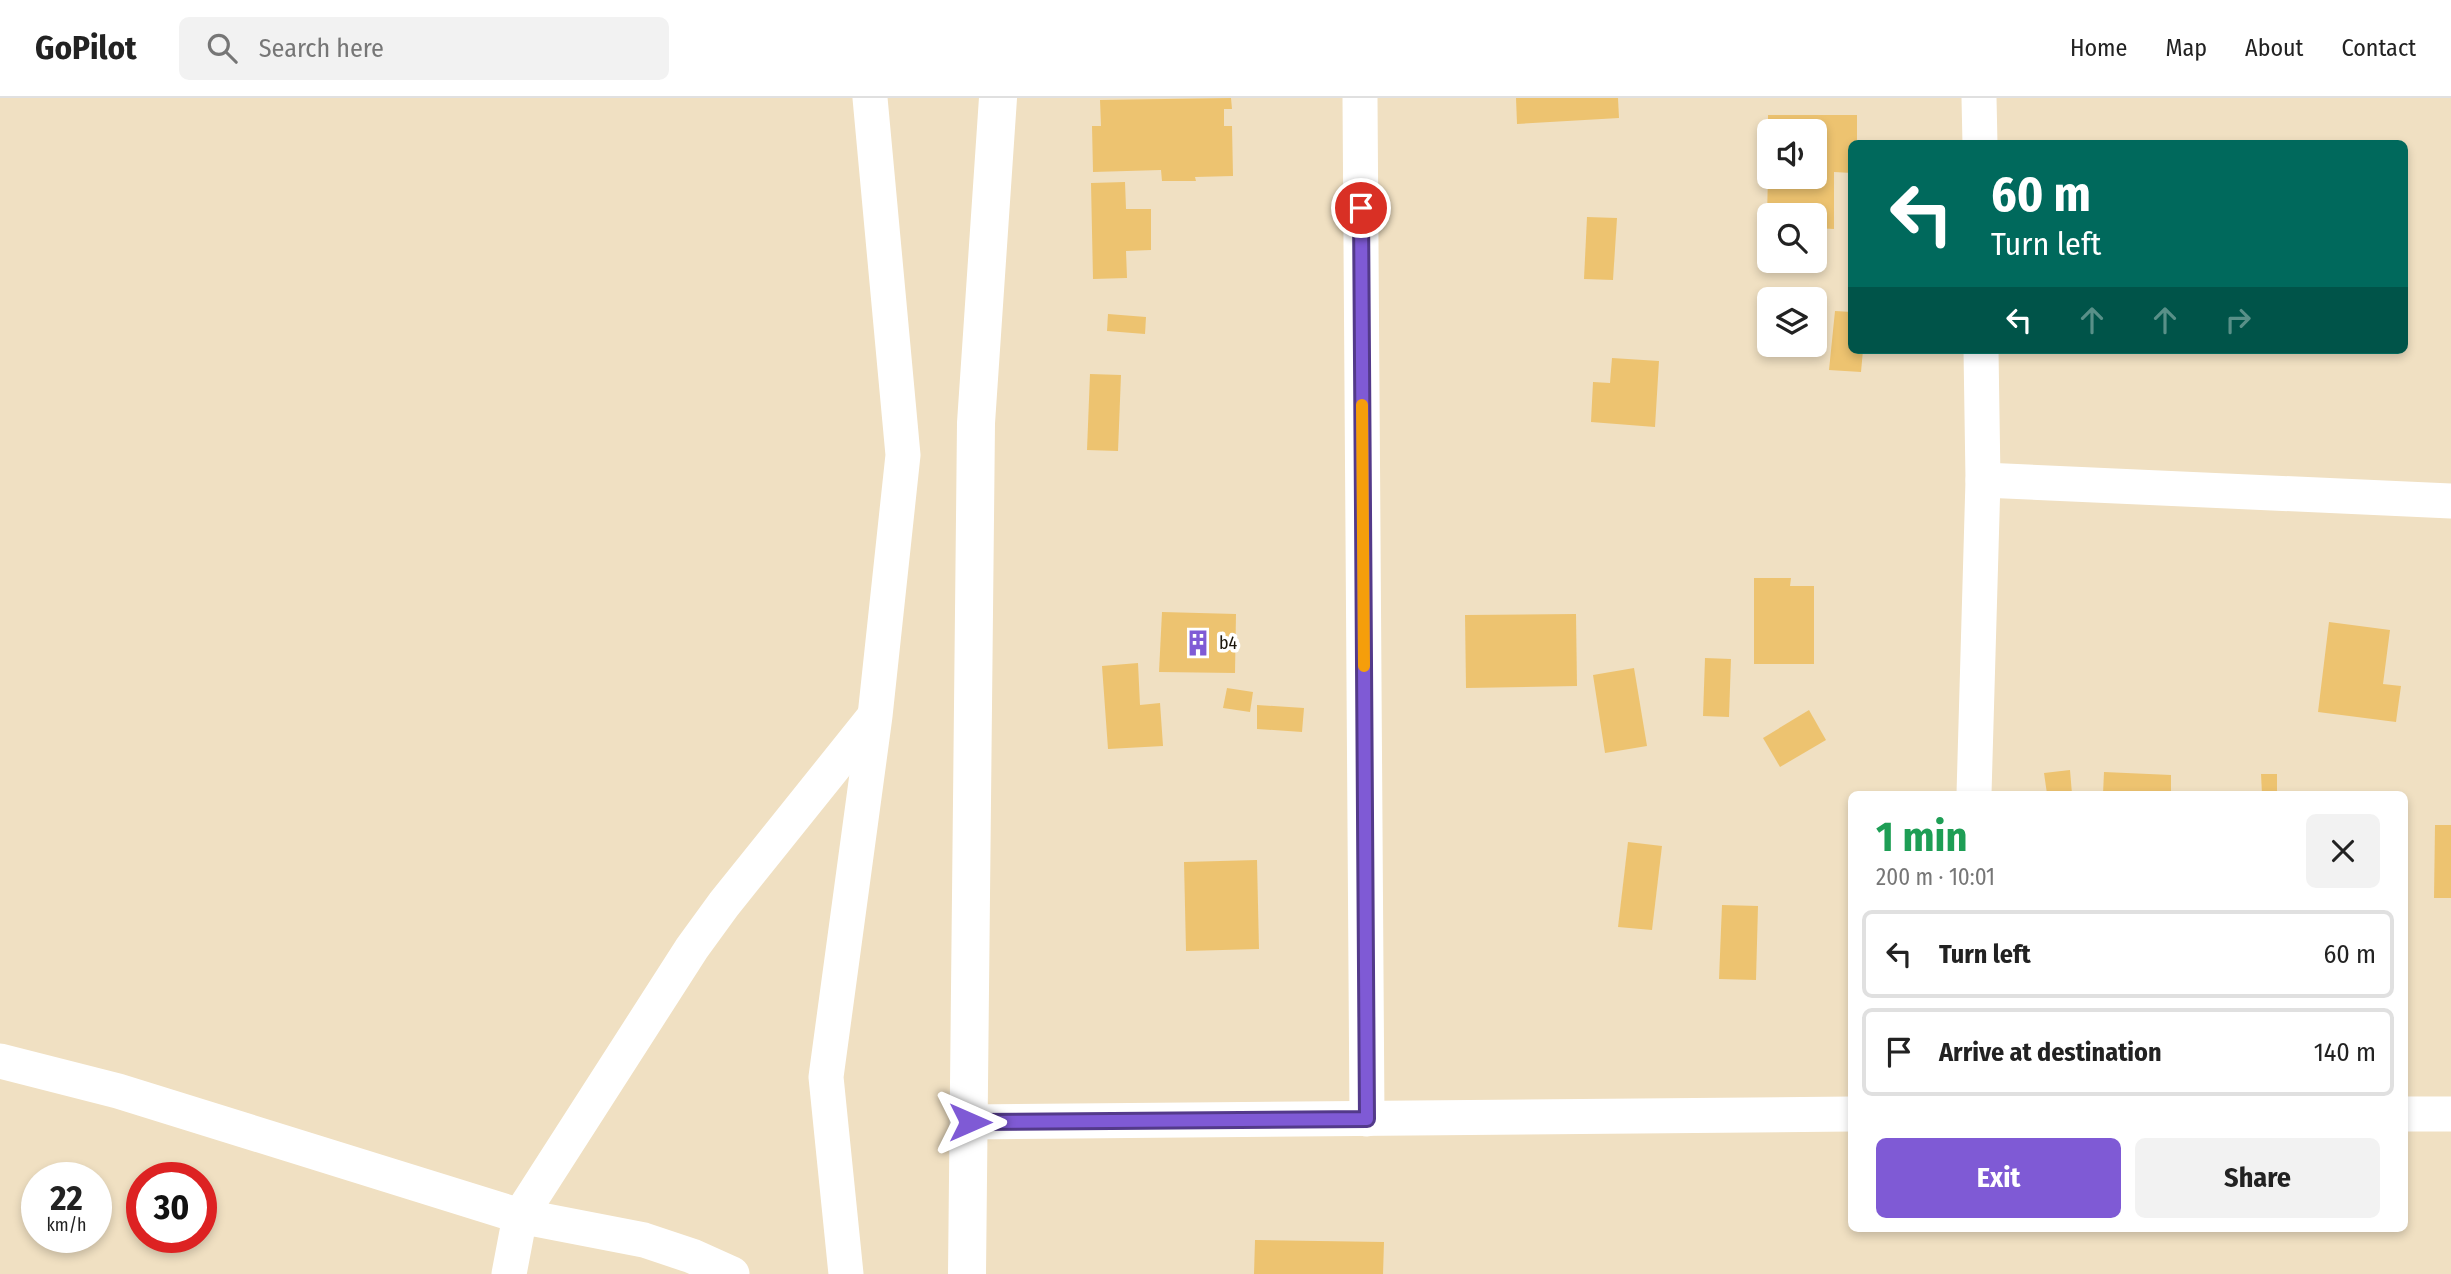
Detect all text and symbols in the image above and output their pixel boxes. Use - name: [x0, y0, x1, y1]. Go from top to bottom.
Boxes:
- search box: [179, 17, 669, 80]
- text: GoPilot: [35, 28, 137, 68]
- icon: search: [203, 29, 241, 67]
- text: Search here: [259, 33, 384, 64]
- text: Home: [2070, 34, 2127, 62]
- text: Map: [2165, 34, 2207, 62]
- text: About: [2245, 34, 2303, 62]
- text: Contact: [2341, 34, 2416, 62]
- map controls: [1757, 119, 1827, 357]
- button: sound: [1757, 119, 1827, 189]
- text: 60 m: [1991, 165, 2091, 224]
- icon: left: [1876, 168, 1967, 259]
- pin: [1331, 178, 1391, 238]
- icon: arrive: [1342, 189, 1380, 227]
- button: search: [1757, 203, 1827, 273]
- text: Turn left: [1991, 225, 2101, 263]
- button: layers: [1757, 287, 1827, 357]
- icon: left: [2000, 301, 2038, 339]
- icon: ahead: [2073, 301, 2111, 339]
- icon: ahead: [2146, 301, 2184, 339]
- icon: right: [2219, 301, 2257, 339]
- building icon: b4: [1183, 628, 1213, 658]
- place label: b4: [1219, 632, 1238, 654]
- text: 1 min: [1876, 812, 1967, 862]
- button: close: [2306, 814, 2380, 888]
- text: 200 m · 10:01: [1876, 863, 1995, 891]
- icon: left: [1880, 935, 1918, 973]
- text: Turn left: [1939, 939, 2031, 970]
- text: 60 m: [2323, 939, 2376, 970]
- icon: arrive: [1880, 1033, 1918, 1071]
- text: Arrive at destination: [1939, 1037, 2162, 1068]
- text: 140 m: [2314, 1037, 2376, 1068]
- position arrow: [933, 1085, 1007, 1159]
- button: Exit: [1876, 1138, 2121, 1218]
- button: Share: [2135, 1138, 2380, 1218]
- speed limit sign: 30: [126, 1162, 217, 1253]
- text: 22: [50, 1177, 83, 1219]
- text: km/h: [46, 1214, 87, 1236]

